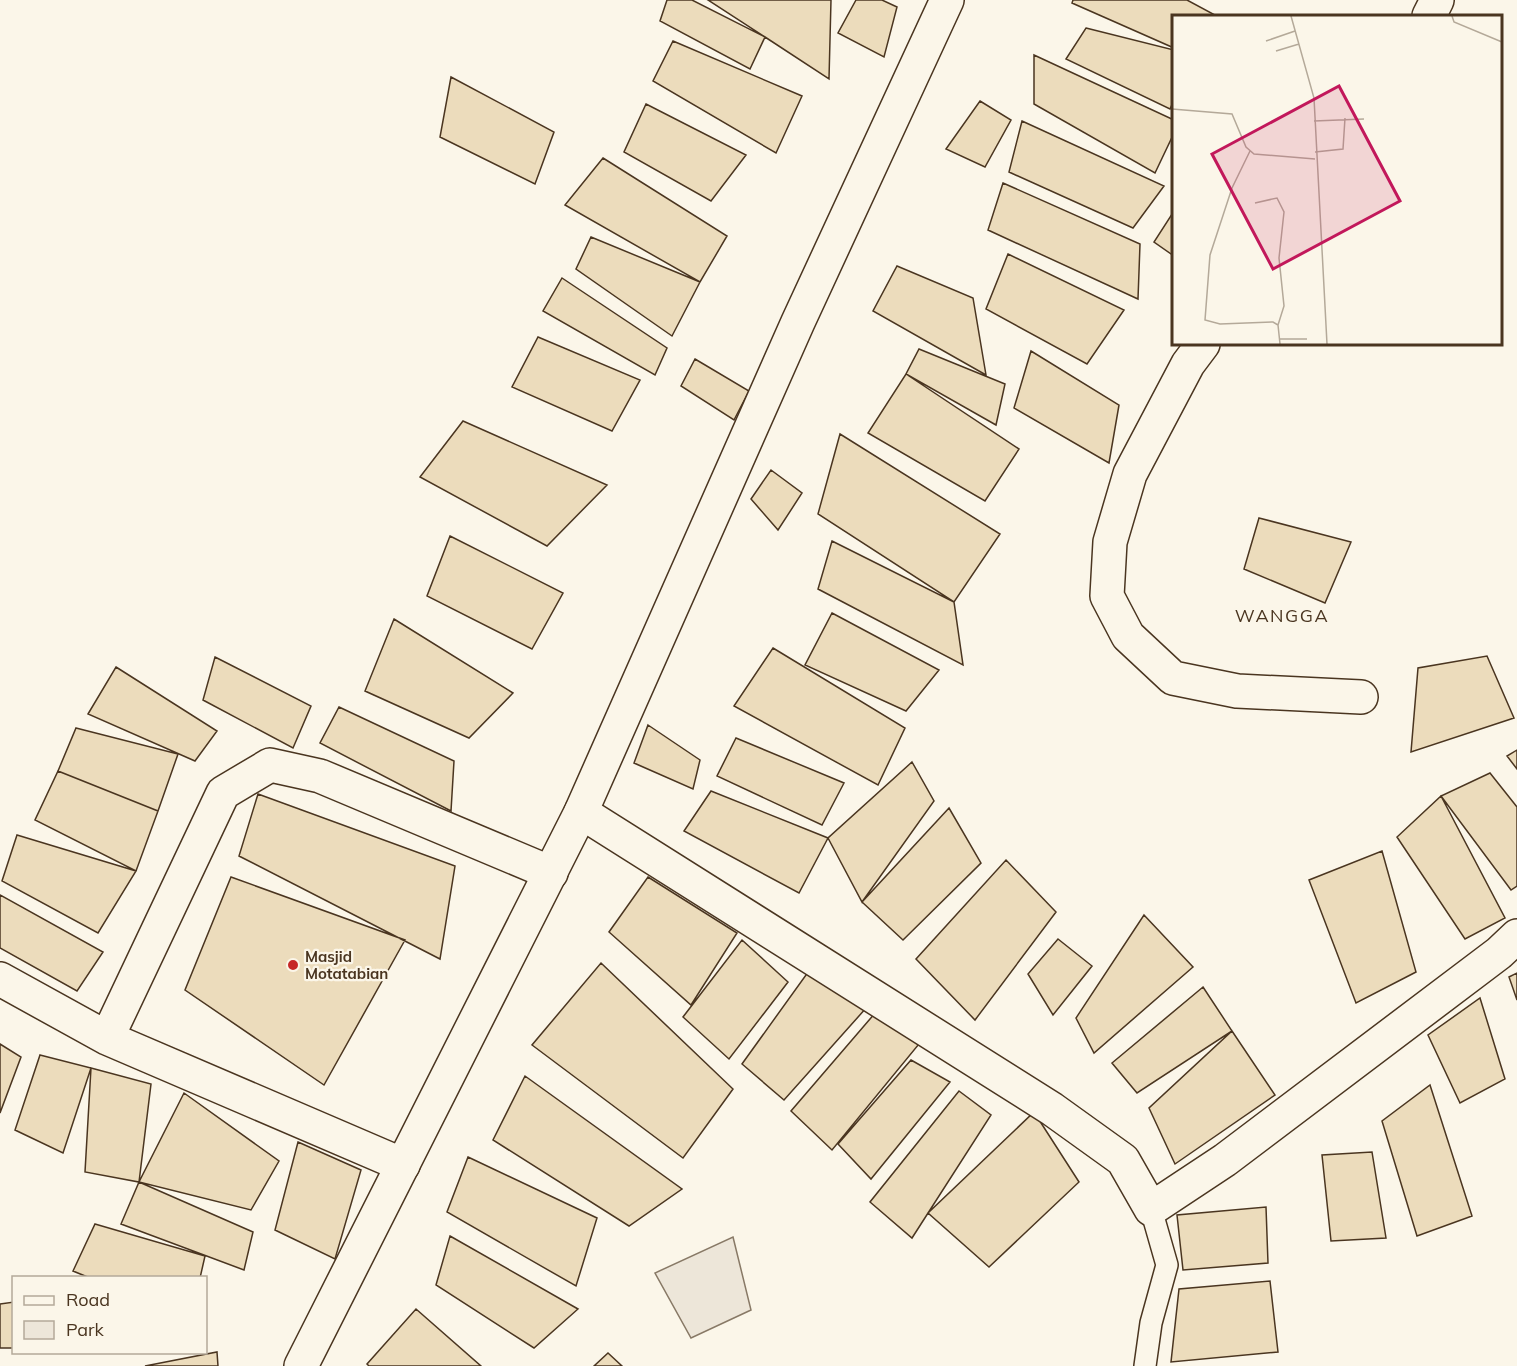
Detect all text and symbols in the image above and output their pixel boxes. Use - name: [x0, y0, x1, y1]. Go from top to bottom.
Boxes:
- inset map: [1172, 15, 1502, 345]
- district label: WANGGA: [1235, 604, 1329, 627]
- place label: Masjid Motatabian: [305, 947, 388, 983]
- marker: Masjid Motatabian: [286, 958, 300, 972]
- legend: [12, 1276, 207, 1354]
- text: Road: [66, 1288, 110, 1311]
- text: Park: [66, 1318, 105, 1341]

